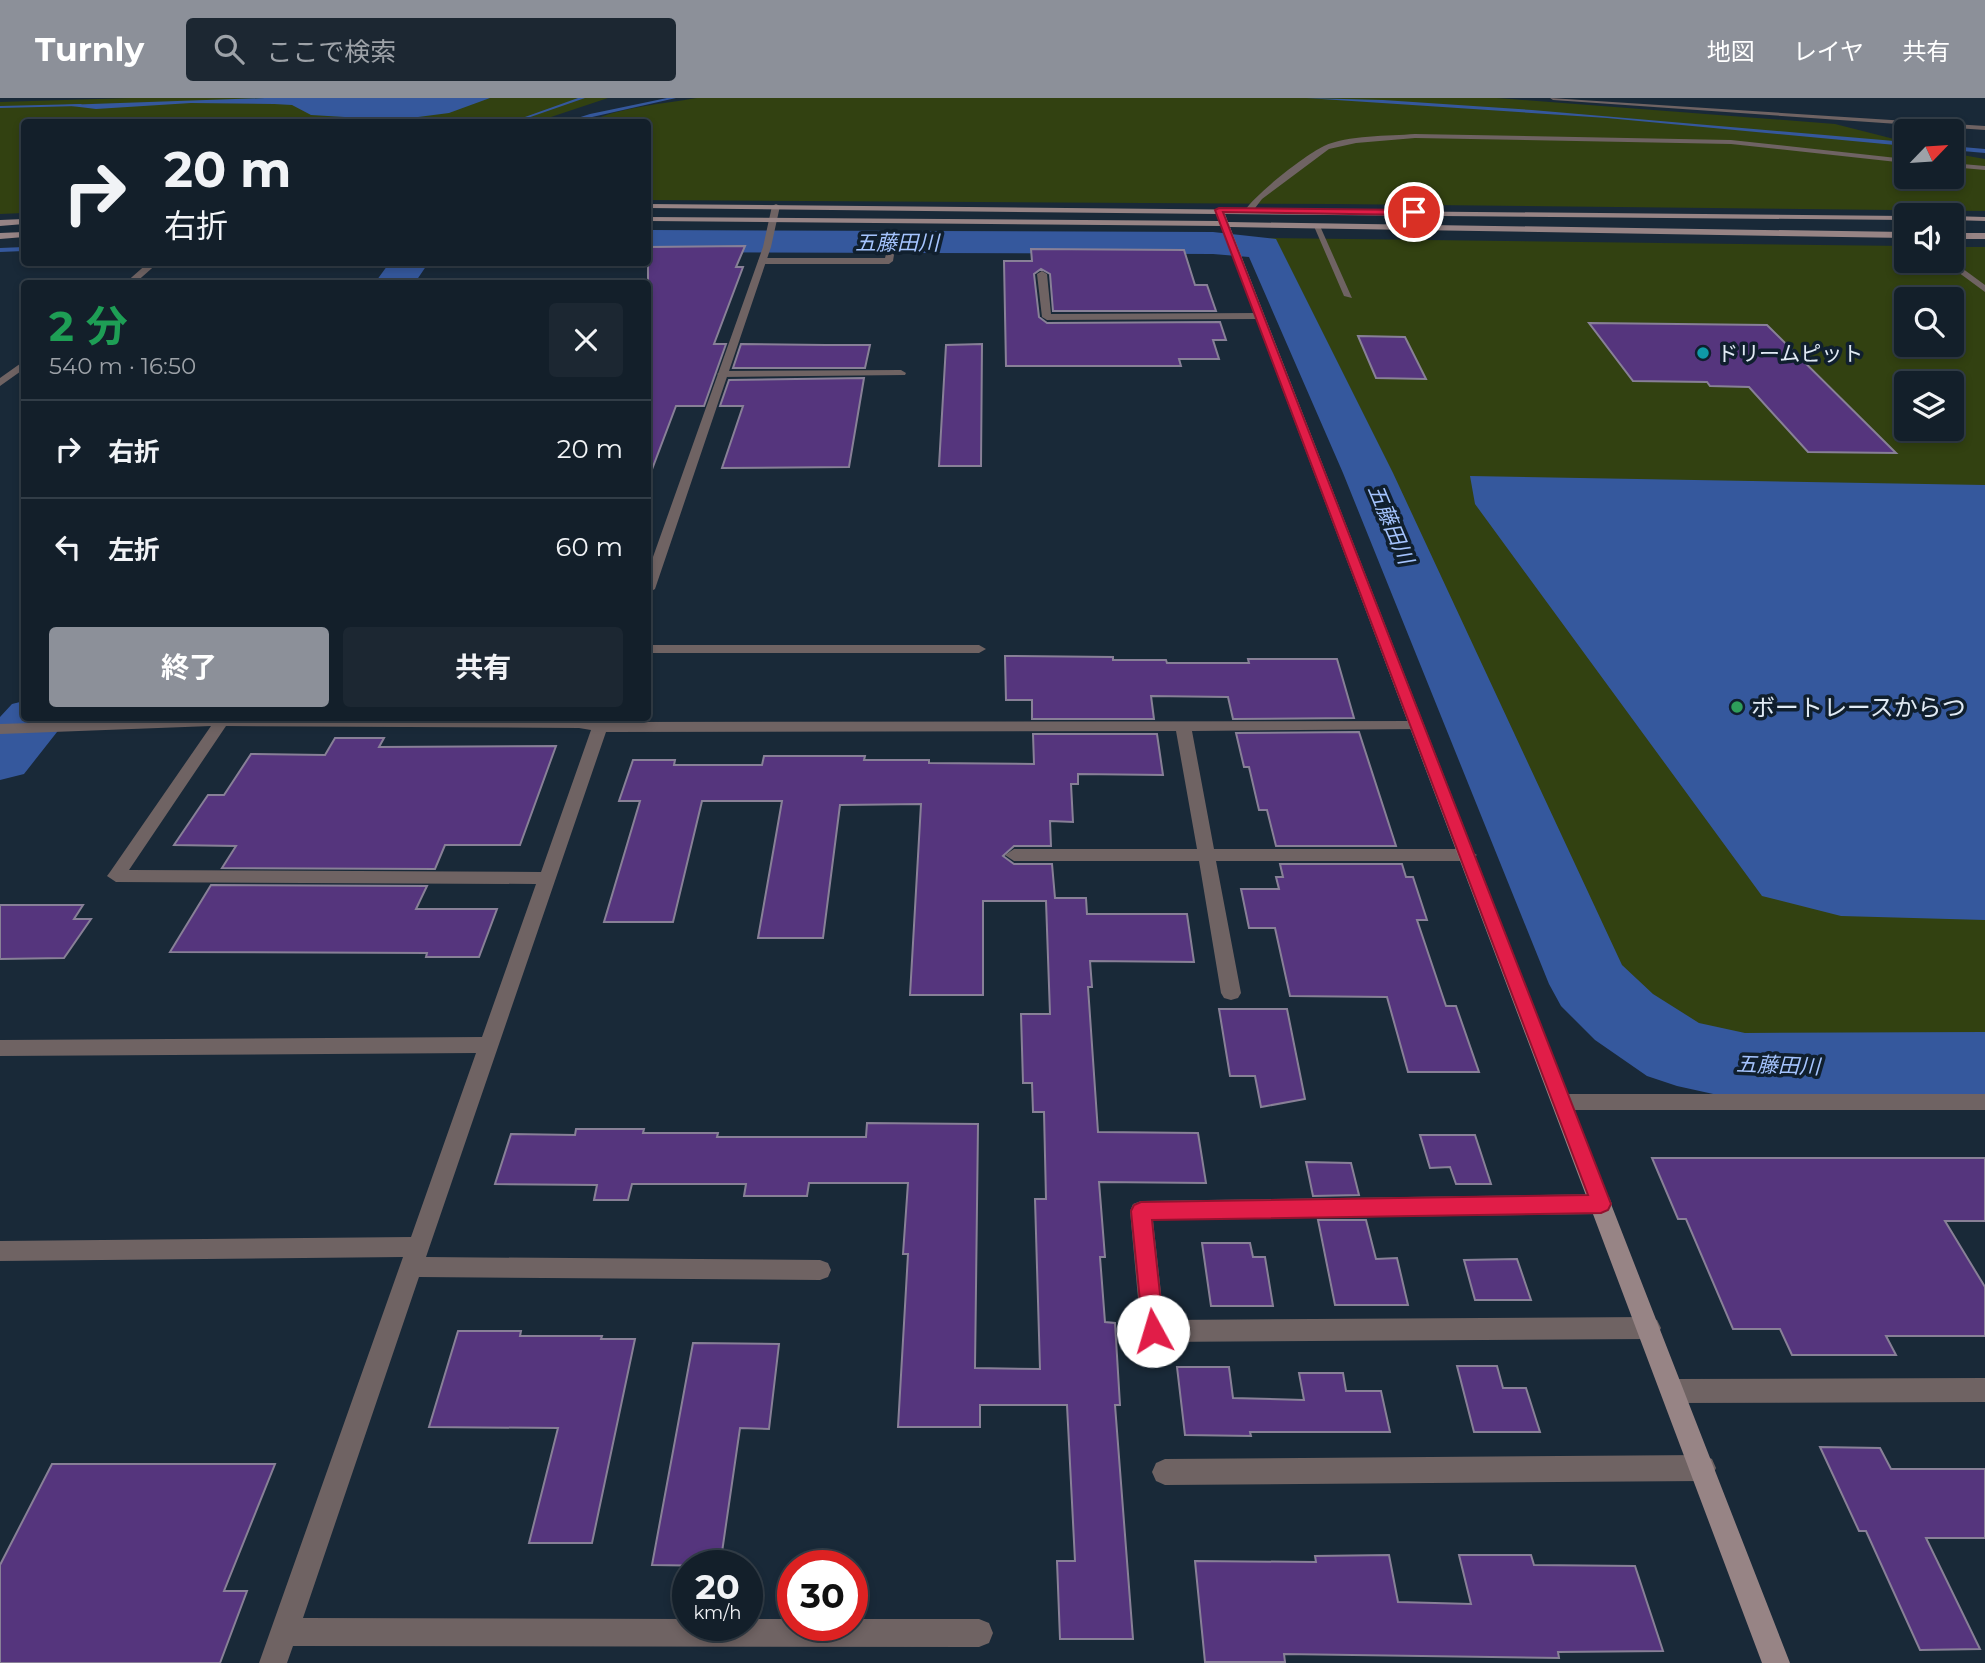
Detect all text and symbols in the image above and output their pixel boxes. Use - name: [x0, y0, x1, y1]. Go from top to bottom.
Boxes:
- search box: [186, 18, 676, 81]
- text: Turnly: [35, 29, 144, 69]
- icon: search: [210, 30, 248, 68]
- text: ここで検索: [266, 36, 396, 68]
- text: 地図: [1707, 37, 1755, 66]
- text: レイヤ: [1793, 37, 1864, 66]
- text: 共有: [1902, 37, 1950, 66]
- north arrow: [1894, 119, 1964, 189]
- map controls: [1894, 119, 1964, 441]
- text: 20 m: [164, 140, 291, 199]
- icon: right: [49, 147, 140, 238]
- pin: [1384, 182, 1444, 242]
- icon: arrive: [1395, 193, 1433, 231]
- button: sound: [1894, 203, 1964, 273]
- text: 右折: [164, 206, 228, 245]
- water label: 五藤田川: [855, 230, 941, 255]
- button: search: [1894, 287, 1964, 357]
- text: 2 分: [49, 300, 128, 352]
- button: close: [549, 303, 623, 377]
- place label: ドリームピット: [1717, 341, 1863, 366]
- marker: ドリームピット: [1695, 345, 1711, 361]
- text: 540 m · 16:50: [49, 352, 196, 380]
- button: layers: [1894, 371, 1964, 441]
- icon: right: [49, 430, 87, 468]
- text: 20 m: [557, 433, 623, 465]
- text: 右折: [108, 436, 160, 468]
- water label: 五藤田川: [1363, 480, 1420, 569]
- icon: left: [49, 528, 87, 566]
- text: 60 m: [556, 531, 623, 563]
- text: 左折: [108, 534, 160, 566]
- button: 終了: [49, 627, 329, 707]
- button: 共有: [343, 627, 623, 707]
- place label: ボートレースからつ: [1751, 693, 1966, 722]
- marker: ボートレースからつ: [1729, 699, 1745, 715]
- water label: 五藤田川: [1736, 1051, 1822, 1079]
- position arrow: [1116, 1294, 1190, 1368]
- speed limit sign: 30: [777, 1550, 868, 1641]
- text: 20: [695, 1565, 740, 1608]
- text: km/h: [693, 1602, 742, 1624]

